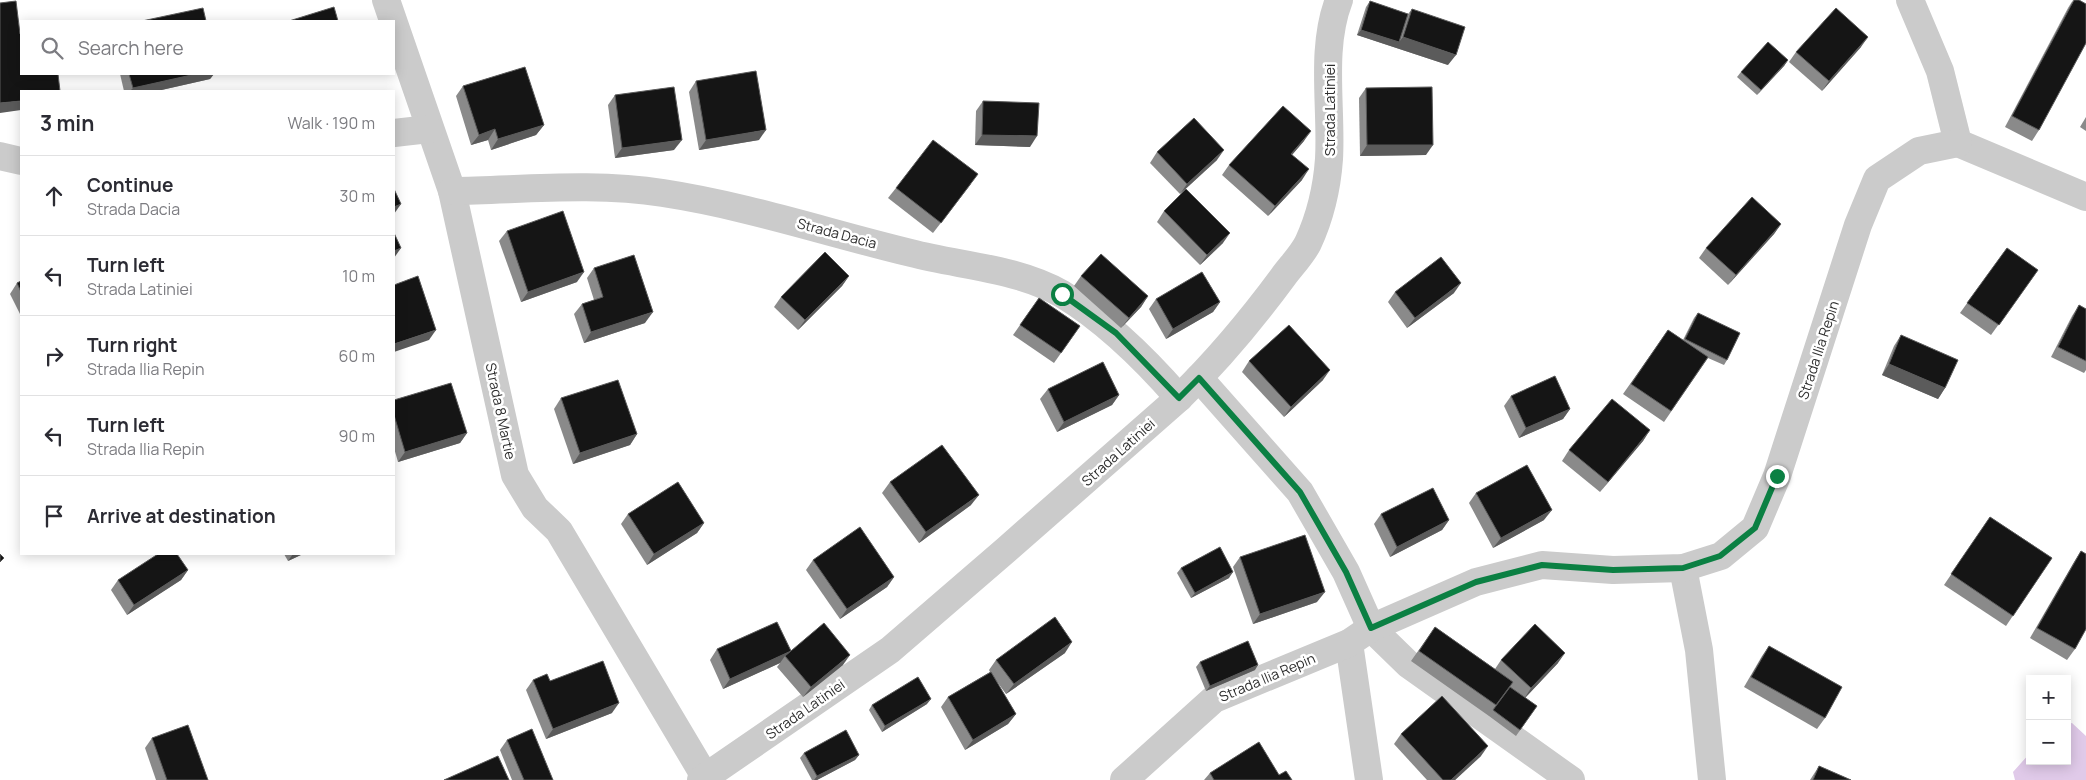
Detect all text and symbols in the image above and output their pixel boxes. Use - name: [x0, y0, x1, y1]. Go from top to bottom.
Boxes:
- search box: [20, 20, 395, 75]
- icon: search: [38, 34, 66, 62]
- text: Search here: [78, 35, 184, 61]
- street label: Strada Latiniei: [1320, 64, 1339, 156]
- text: 3 min: [40, 109, 94, 137]
- text: Walk · 190 m: [287, 112, 375, 134]
- text: Continue: [87, 172, 173, 198]
- icon: ahead: [40, 182, 68, 210]
- text: 30 m: [340, 185, 375, 207]
- text: Strada Dacia: [87, 198, 180, 220]
- street label: Strada Dacia: [795, 213, 879, 253]
- text: Turn left: [87, 252, 165, 278]
- icon: left: [40, 262, 68, 290]
- text: 10 m: [342, 265, 375, 287]
- text: Strada Latiniei: [87, 278, 193, 300]
- route start: [1051, 283, 1074, 306]
- street label: Strada Ilia Repin: [1793, 298, 1843, 402]
- text: Turn right: [87, 332, 177, 358]
- icon: right: [40, 342, 68, 370]
- text: 60 m: [339, 345, 375, 367]
- text: Strada Ilia Repin: [87, 358, 204, 380]
- street label: Strada 8 Martie: [481, 361, 521, 461]
- text: Turn left: [87, 412, 165, 438]
- street label: Strada Latiniei: [1077, 414, 1159, 490]
- icon: left: [40, 422, 68, 450]
- text: 90 m: [339, 425, 375, 447]
- text: Strada Ilia Repin: [87, 438, 204, 460]
- route end: [1766, 465, 1789, 488]
- icon: arrive: [40, 502, 68, 530]
- text: Arrive at destination: [87, 503, 276, 529]
- street label: Strada Ilia Repin: [1216, 648, 1318, 706]
- street label: Strada Latiniei: [762, 675, 848, 743]
- map controls: [2026, 675, 2071, 765]
- button: +: [2026, 675, 2071, 720]
- button: −: [2026, 720, 2071, 765]

